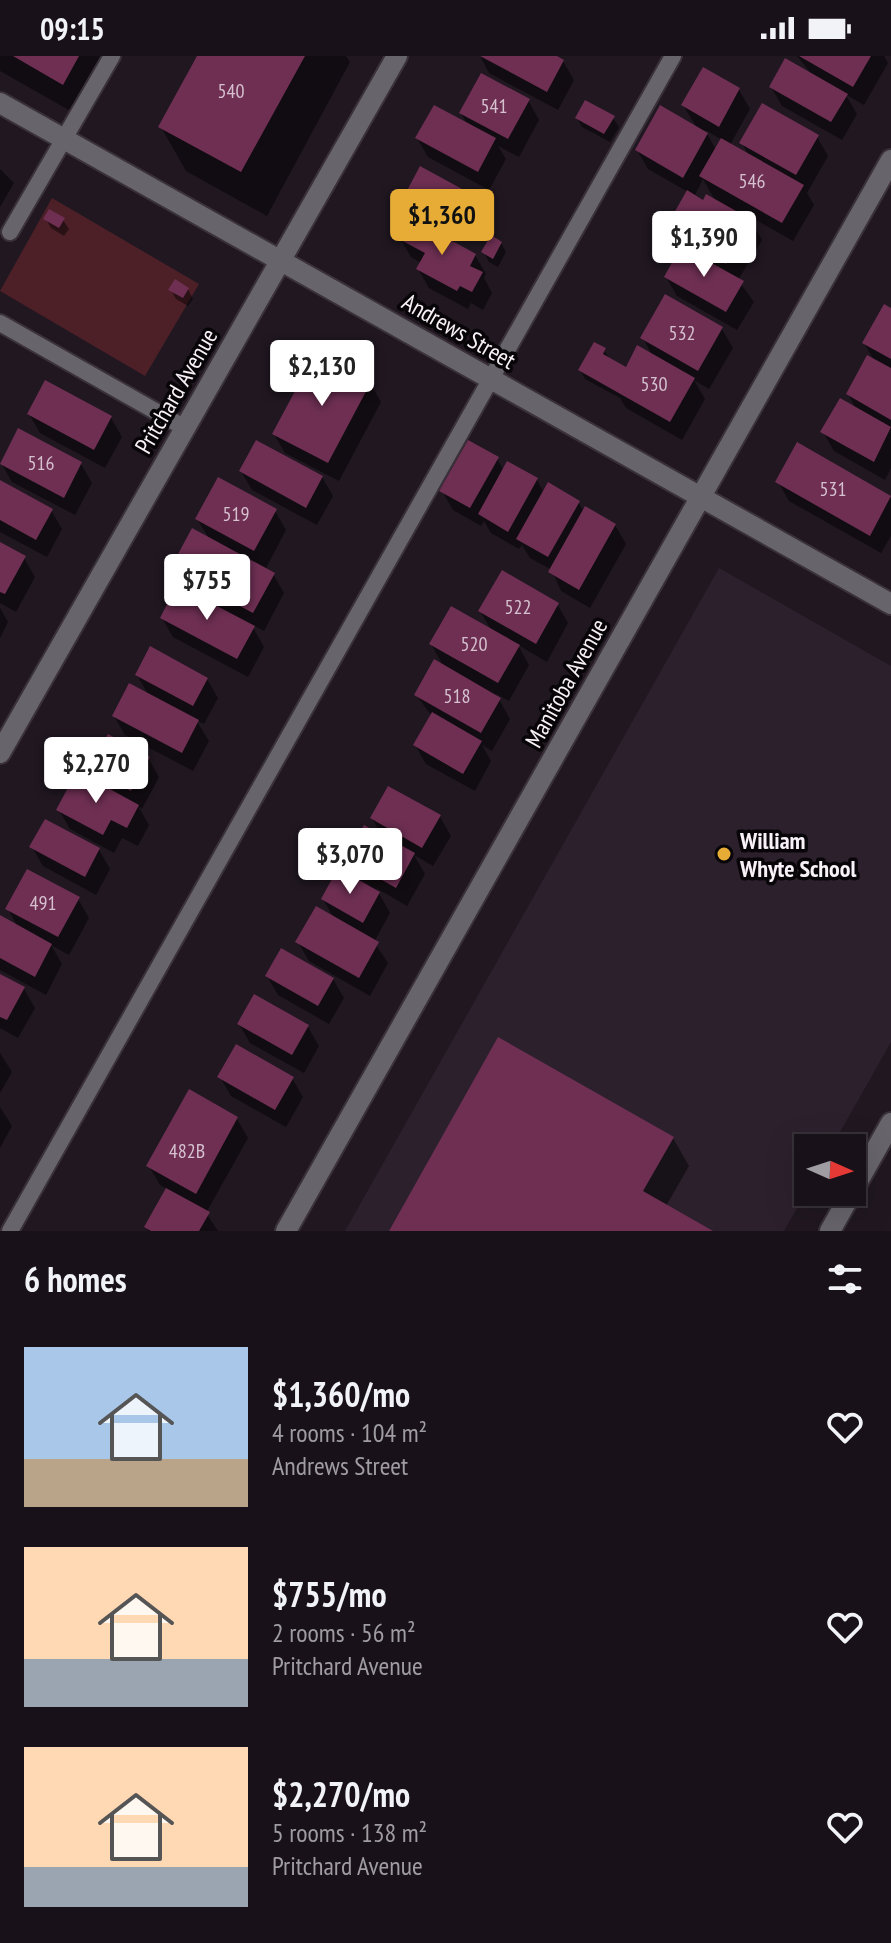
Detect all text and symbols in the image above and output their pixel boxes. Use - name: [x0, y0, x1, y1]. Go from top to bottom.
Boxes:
- text: 09:15: [40, 9, 105, 48]
- house number: 540: [218, 78, 245, 104]
- house number: 541: [481, 93, 508, 119]
- house number: 546: [739, 168, 766, 194]
- pin: $1,360: [377, 189, 507, 257]
- text: $1,360: [408, 198, 476, 231]
- pin: $1,390: [639, 211, 769, 279]
- text: $1,390: [670, 220, 738, 253]
- street label: Andrews Street: [397, 286, 521, 376]
- house number: 532: [669, 320, 696, 346]
- street label: Pritchard Avenue: [128, 323, 224, 459]
- pin: $2,130: [257, 340, 387, 408]
- text: $2,130: [288, 349, 356, 382]
- house number: 530: [641, 371, 668, 397]
- house number: 516: [28, 450, 55, 476]
- house number: 531: [820, 476, 847, 502]
- house number: 519: [223, 501, 250, 527]
- pin: $755: [160, 554, 254, 622]
- text: $755: [182, 563, 232, 596]
- house number: 522: [505, 594, 532, 620]
- street label: Manitoba Avenue: [518, 613, 614, 753]
- house number: 520: [461, 631, 488, 657]
- house number: 518: [444, 683, 471, 709]
- pin: $2,270: [31, 737, 161, 805]
- text: $2,270: [62, 746, 130, 779]
- place label: William Whyte School: [739, 825, 856, 884]
- pin: $3,070: [285, 828, 415, 896]
- text: $3,070: [316, 837, 384, 870]
- marker: William Whyte School: [715, 845, 733, 863]
- house number: 491: [30, 890, 57, 916]
- north arrow: [794, 1134, 866, 1206]
- map controls: [794, 1134, 866, 1206]
- house number: 482B: [169, 1138, 205, 1164]
- text: 6 homes: [24, 1257, 127, 1301]
- icon: filters: [823, 1257, 867, 1301]
- text: $1,360/mo: [272, 1372, 410, 1416]
- icon: home: [88, 1379, 184, 1475]
- icon: heart: [823, 1405, 867, 1449]
- text: 4 rooms · 104 m²: [272, 1416, 427, 1449]
- text: Andrews Street: [272, 1449, 408, 1482]
- text: $755/mo: [272, 1572, 387, 1616]
- icon: home: [88, 1579, 184, 1675]
- icon: heart: [823, 1605, 867, 1649]
- text: 2 rooms · 56 m²: [272, 1616, 416, 1649]
- text: Pritchard Avenue: [272, 1649, 423, 1682]
- text: $2,270/mo: [272, 1772, 410, 1816]
- icon: home: [88, 1779, 184, 1875]
- icon: heart: [823, 1805, 867, 1849]
- text: 5 rooms · 138 m²: [272, 1816, 427, 1849]
- text: Pritchard Avenue: [272, 1849, 423, 1882]

